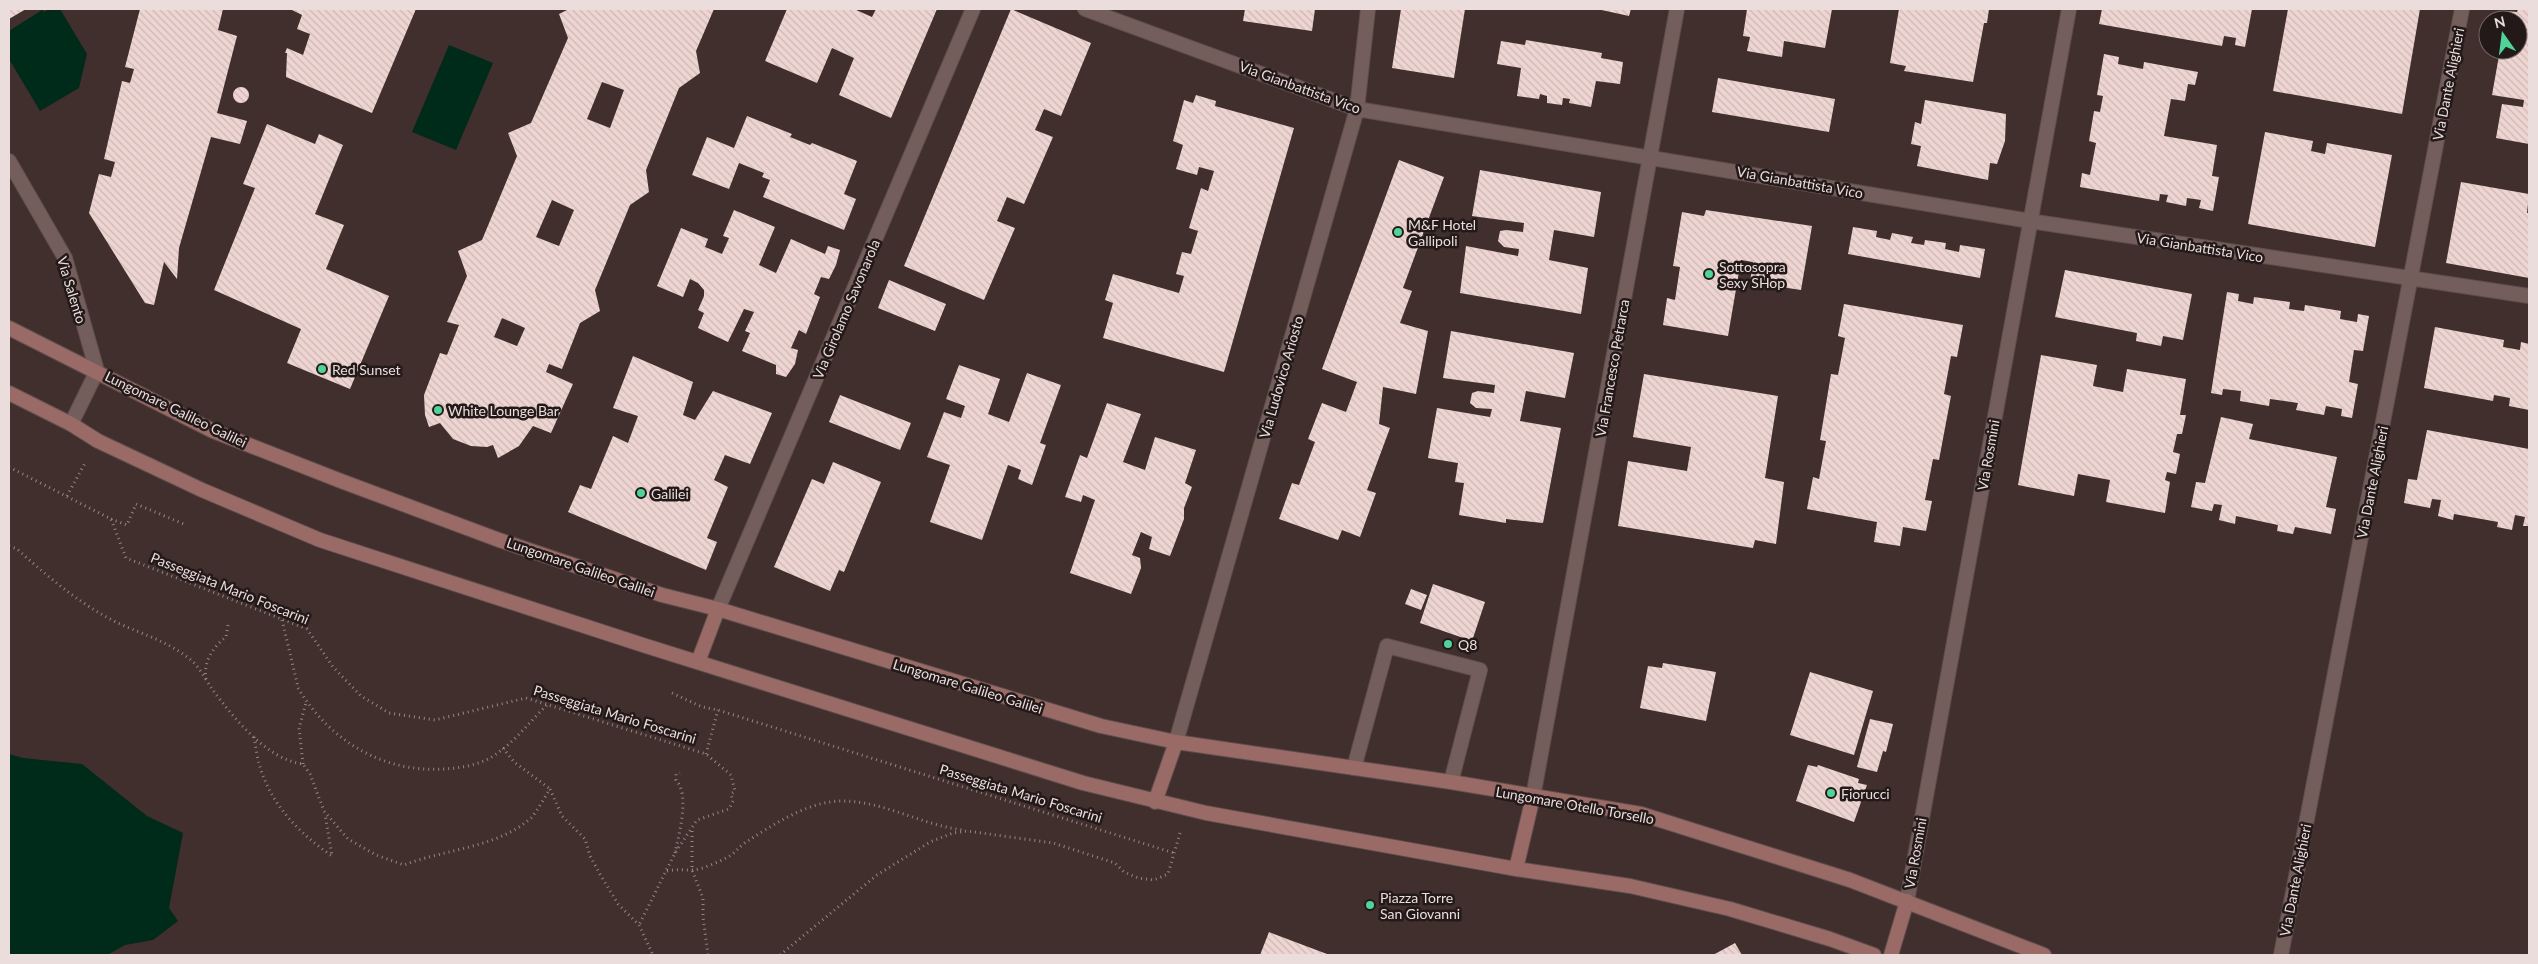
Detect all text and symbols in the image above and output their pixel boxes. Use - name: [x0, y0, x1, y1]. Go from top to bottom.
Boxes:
- north arrow: [2478, 10, 2528, 60]
- text: N: [2492, 12, 2507, 31]
- street label: Via Dante Alighieri: [2429, 26, 2467, 142]
- street label: Via Gianbattista Vico: [1237, 57, 1363, 117]
- street label: Via Gianbattista Vico: [1736, 163, 1864, 201]
- place label: M&F Hotel Gallipoli: [1408, 216, 1476, 249]
- marker: M&F Hotel Gallipoli: [1392, 226, 1404, 238]
- street label: Via Gianbattista Vico: [2136, 229, 2265, 265]
- street label: Via Girolamo Savonarola: [809, 237, 883, 381]
- street label: Via Salento: [54, 254, 90, 326]
- place label: Sottosopra Sexy SHop: [1719, 258, 1786, 291]
- marker: Sottosopra Sexy SHop: [1703, 268, 1715, 280]
- street label: Via Francesco Petrarca: [1592, 298, 1632, 438]
- street label: Via Ludovico Ariosto: [1255, 314, 1307, 440]
- place label: Red Sunset: [332, 361, 401, 378]
- marker: Red Sunset: [316, 363, 328, 375]
- street label: Lungomare Galileo Galilei: [102, 367, 250, 451]
- place label: White Lounge Bar: [448, 402, 559, 419]
- marker: White Lounge Bar: [432, 404, 444, 416]
- street label: Via Rosmini: [1973, 418, 2003, 492]
- street label: Via Dante Alighieri: [2353, 424, 2391, 540]
- place label: Galilei: [651, 485, 689, 502]
- marker: Galilei: [635, 487, 647, 499]
- street label: Lungomare Galileo Galilei: [505, 534, 657, 600]
- street label: Passeggiata Mario Foscarini: [148, 548, 312, 628]
- place label: Q8: [1458, 636, 1477, 653]
- marker: Q8: [1442, 638, 1454, 650]
- street label: Lungomare Galileo Galilei: [891, 655, 1045, 717]
- street label: Passeggiata Mario Foscarini: [532, 681, 698, 747]
- street label: Passeggiata Mario Foscarini: [938, 760, 1104, 826]
- street label: Lungomare Otello Torsello: [1494, 783, 1656, 827]
- place label: Fiorucci: [1841, 785, 1890, 802]
- marker: Fiorucci: [1825, 787, 1837, 799]
- street label: Via Rosmini: [1900, 816, 1930, 890]
- street label: Via Dante Alighieri: [2276, 822, 2314, 938]
- place label: Piazza Torre San Giovanni: [1380, 889, 1460, 922]
- marker: Piazza Torre San Giovanni: [1364, 899, 1376, 911]

